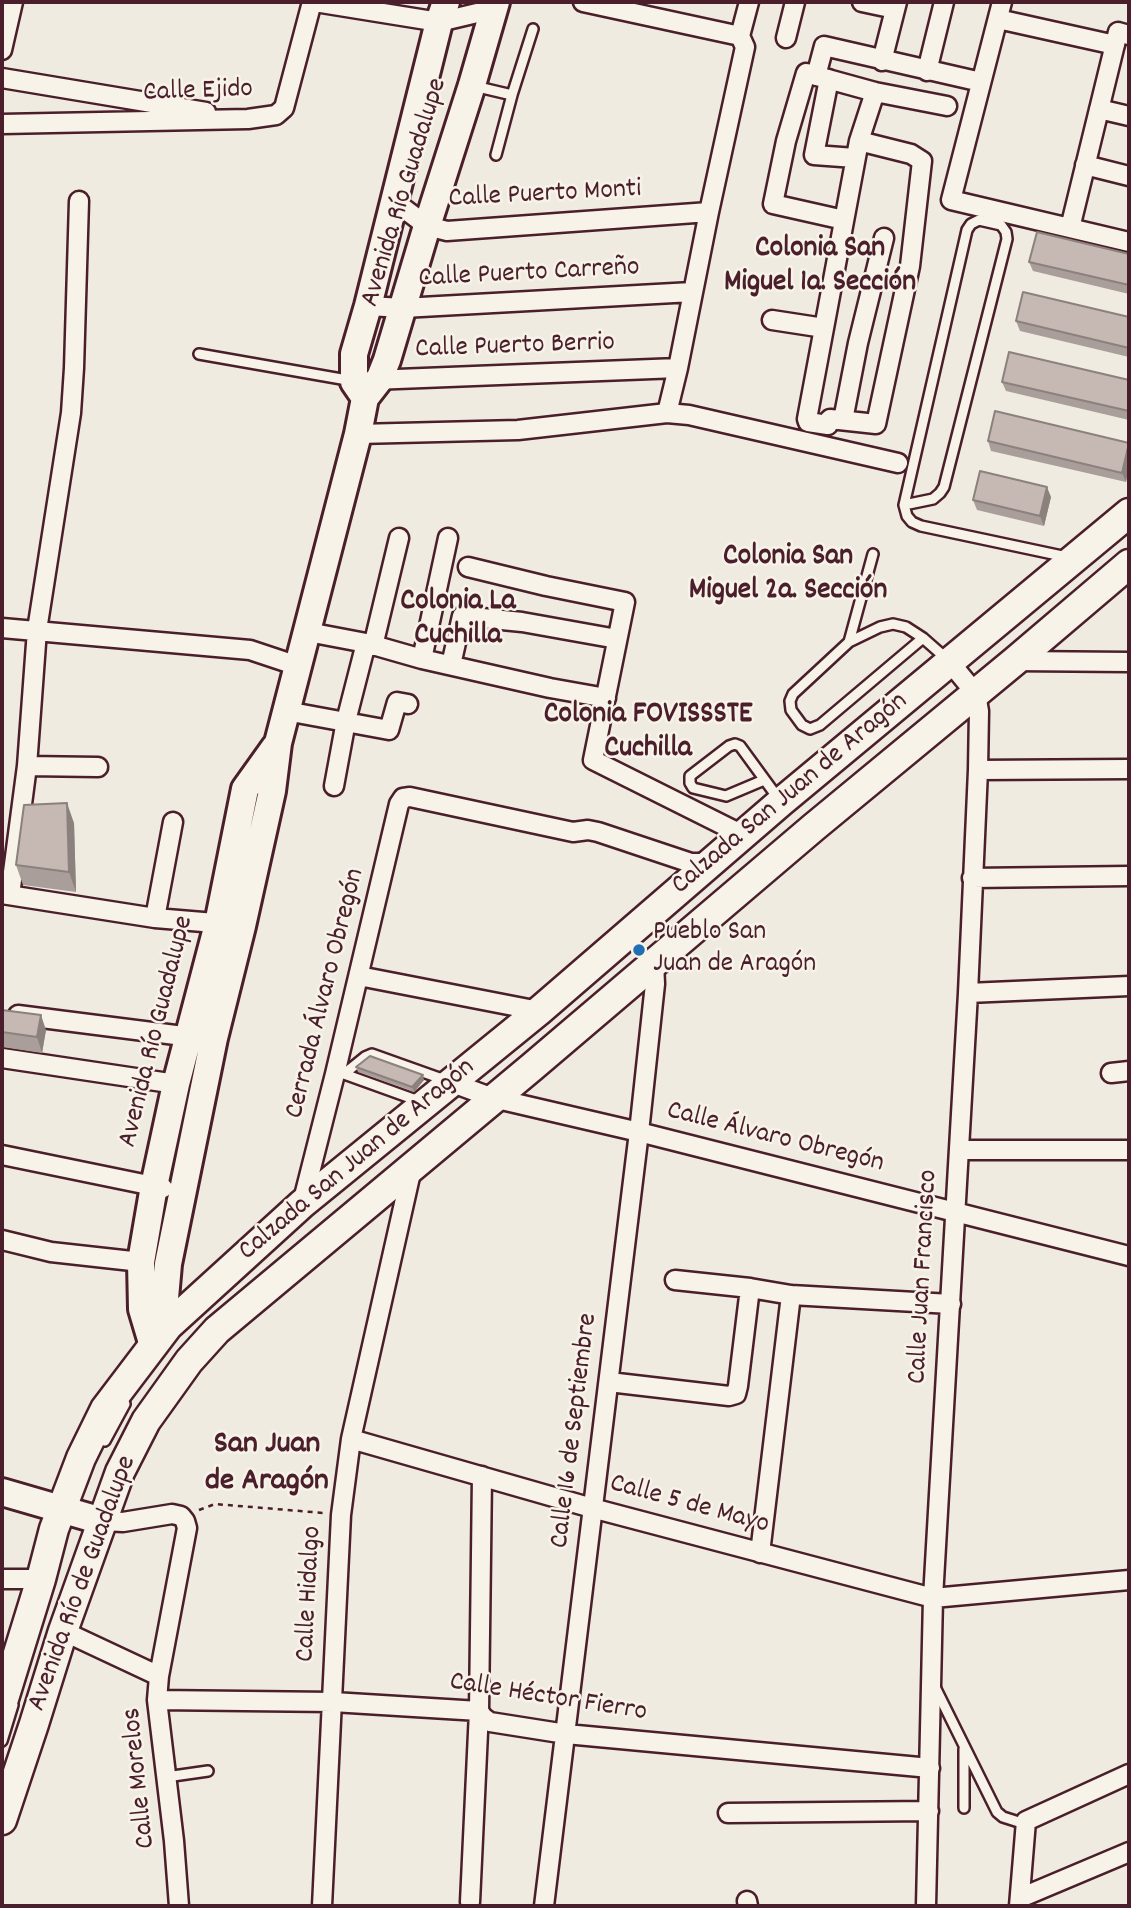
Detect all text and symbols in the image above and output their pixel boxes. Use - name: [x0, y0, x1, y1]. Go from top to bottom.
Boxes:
- street label: Calle Ejido: [143, 74, 253, 112]
- street label: Avenida Río Guadalupe: [355, 75, 457, 311]
- street label: Calle Puerto Monti: [448, 174, 642, 218]
- district label: Colonia San Miguel 1a. Sección: [724, 233, 916, 304]
- street label: Calle Puerto Carreño: [418, 252, 640, 298]
- street label: Calle Puerto Berrio: [415, 328, 615, 368]
- district label: Colonia San Miguel 2a. Sección: [689, 541, 887, 612]
- district label: Colonia La Cuchilla: [400, 586, 516, 656]
- street label: Calzada San Juan de Aragón: [666, 686, 916, 904]
- district label: Colonia FOVISSSTE Cuchilla: [544, 699, 752, 770]
- street label: Cerrada Álvaro Obregón: [280, 865, 374, 1123]
- street label: Avenida Río Guadalupe: [113, 913, 203, 1151]
- place label: Pueblo San Juan de Aragón: [653, 917, 816, 983]
- marker: Pueblo San Juan de Aragón: [631, 942, 647, 958]
- street label: Calzada San Juan de Aragón: [233, 1052, 483, 1270]
- street label: Calle Álvaro Obregón: [663, 1096, 887, 1182]
- street label: Calle Juan Francisco: [903, 1169, 947, 1385]
- street label: Calle 16 de Septiembre: [545, 1312, 607, 1550]
- district label: San Juan de Aragón: [205, 1428, 329, 1503]
- street label: Avenida Río de Guadalupe: [22, 1452, 146, 1716]
- street label: Calle 5 de Mayo: [606, 1469, 772, 1543]
- street label: Calle Hidalgo: [291, 1525, 331, 1663]
- street label: Calle Héctor Fierro: [447, 1667, 649, 1731]
- street label: Calle Morelos: [117, 1706, 165, 1850]

